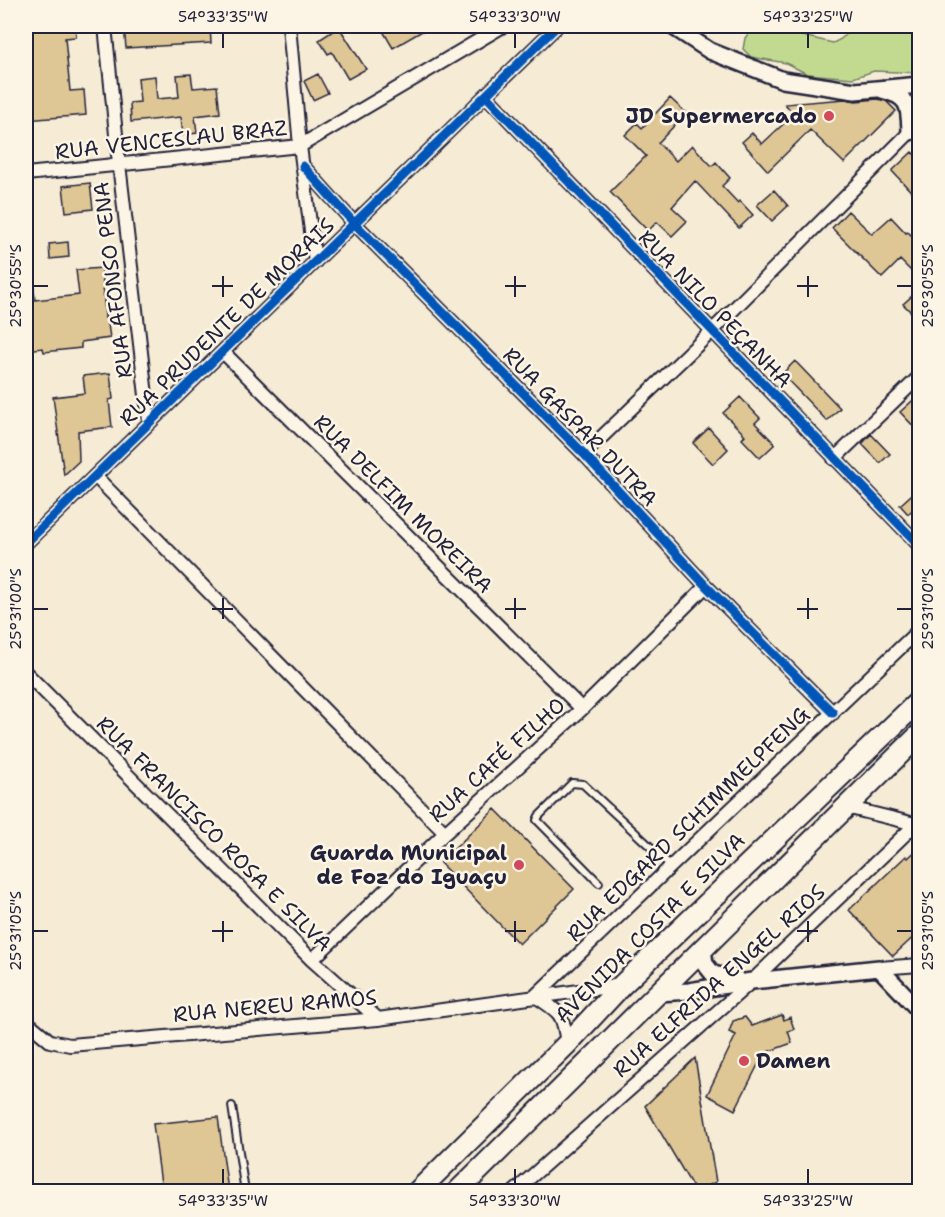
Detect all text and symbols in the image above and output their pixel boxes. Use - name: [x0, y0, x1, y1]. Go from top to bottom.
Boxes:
- text: 54°33'35"W: [178, 7, 268, 27]
- text: 54°33'30"W: [469, 7, 561, 27]
- text: 54°33'25"W: [763, 7, 853, 27]
- place label: JD Supermercado: [626, 102, 817, 130]
- marker: JD Supermercado: [822, 109, 836, 123]
- street label: RUA VENCESLAU BRAZ: [54, 114, 289, 166]
- street label: RUA AFONSO PENA: [87, 180, 139, 380]
- street label: RUA PRUDENTE DE MORAIS: [114, 212, 340, 432]
- street label: RUA NILO PEÇANHA: [632, 224, 798, 394]
- text: 25°30'55"S: [6, 244, 26, 328]
- text: 25°30'55"S: [918, 244, 938, 328]
- street label: RUA GASPAR DUTRA: [497, 341, 663, 513]
- street label: RUA DELFIM MOREIRA: [307, 408, 499, 600]
- text: 25°31'00"S: [6, 568, 26, 650]
- text: 25°31'00"S: [918, 568, 938, 650]
- street label: RUA CAFÉ FILHO: [422, 691, 571, 829]
- street label: RUA EDGARD SCHIMMELPFENG: [561, 700, 815, 948]
- street label: RUA FRANCISCO ROSA E SILVA: [90, 710, 338, 958]
- street label: AVENIDA COSTA E SILVA: [549, 827, 751, 1029]
- place label: Guarda Municipal de Foz do Iguaçu: [310, 839, 507, 891]
- marker: Guarda Municipal de Foz do Iguaçu: [512, 858, 526, 872]
- street label: RUA ELFRIDA ENGEL RIOS: [607, 878, 831, 1084]
- text: 25°31'05"S: [6, 891, 26, 971]
- text: 25°31'05"S: [918, 891, 938, 971]
- street label: RUA NEREU RAMOS: [172, 983, 378, 1029]
- place label: Damen: [756, 1047, 830, 1075]
- marker: Damen: [737, 1054, 751, 1068]
- text: 54°33'35"W: [178, 1191, 268, 1211]
- text: 54°33'30"W: [469, 1191, 561, 1211]
- text: 54°33'25"W: [763, 1191, 853, 1211]

